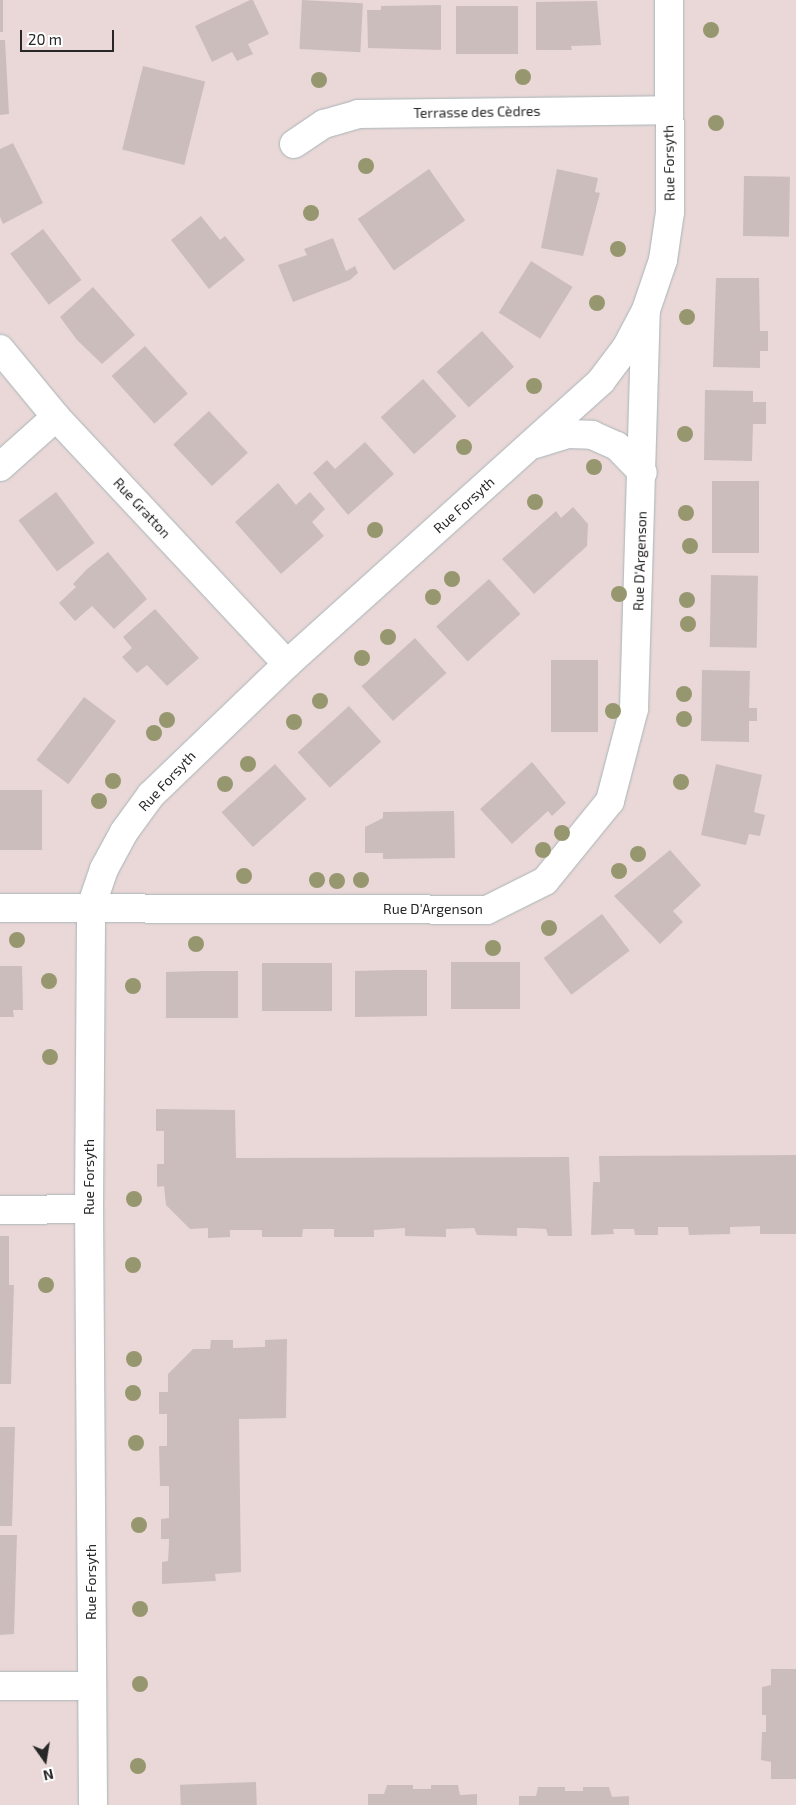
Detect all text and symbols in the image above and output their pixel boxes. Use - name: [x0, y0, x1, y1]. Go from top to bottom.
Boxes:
- scale bar: [22, 20, 116, 52]
- text: 20 m: [28, 30, 62, 48]
- street label: Terrasse des Cèdres: [413, 102, 541, 122]
- street label: Rue Forsyth: [660, 125, 678, 201]
- street label: Rue Forsyth: [430, 473, 498, 537]
- street label: Rue Gratton: [110, 474, 174, 542]
- street label: Rue D'Argenson: [630, 511, 650, 611]
- street label: Rue Forsyth: [135, 747, 199, 815]
- street label: Rue D'Argenson: [383, 901, 483, 917]
- street label: Rue Forsyth: [81, 1139, 97, 1215]
- street label: Rue Forsyth: [83, 1544, 99, 1620]
- north arrow: [20, 1735, 70, 1785]
- text: N: [42, 1766, 55, 1785]

